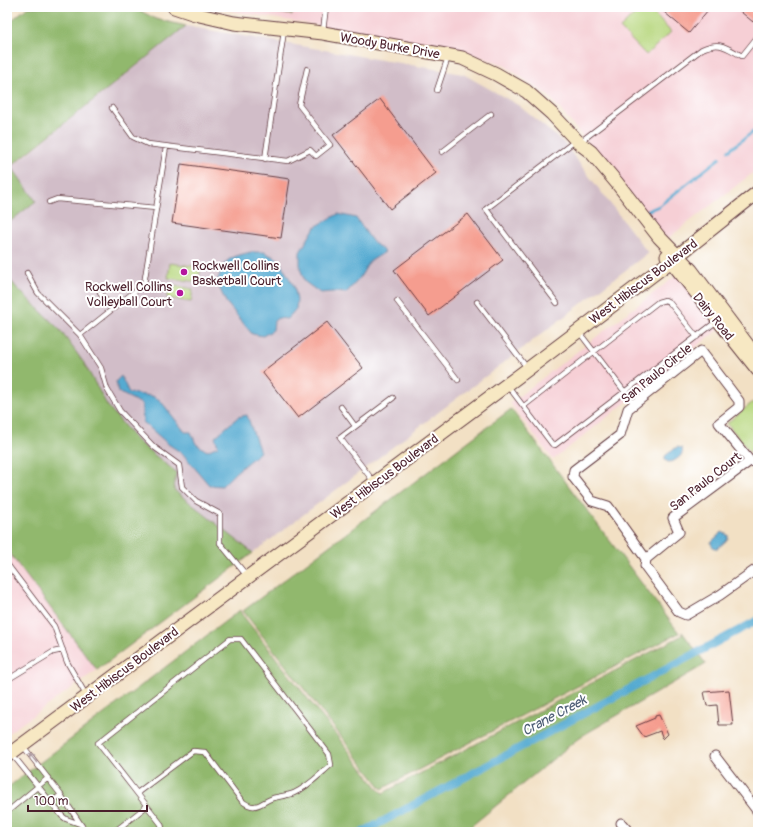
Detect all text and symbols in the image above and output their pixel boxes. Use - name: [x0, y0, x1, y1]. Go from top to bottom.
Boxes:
- street label: Woody Burke Drive: [339, 29, 441, 63]
- street label: West Hibiscus Boulevard: [586, 236, 701, 328]
- place label: Rockwell Collins Basketball Court: [192, 258, 282, 289]
- marker: Rockwell Collins Basketball Court: [179, 267, 189, 277]
- place label: Rockwell Collins Volleyball Court: [85, 279, 173, 310]
- marker: Rockwell Collins Volleyball Court: [175, 288, 185, 298]
- street label: Dairy Road: [689, 290, 737, 344]
- street label: San Paulo Circle: [618, 340, 696, 407]
- street label: West Hibiscus Boulevard: [327, 431, 442, 523]
- street label: San Paulo Court: [667, 448, 745, 515]
- street label: West Hibiscus Boulevard: [67, 624, 182, 716]
- water label: Crane Creek: [519, 691, 590, 740]
- one-way arrow: [28, 753, 37, 764]
- scale bar: [28, 787, 147, 813]
- text: 100 m: [34, 794, 69, 809]

